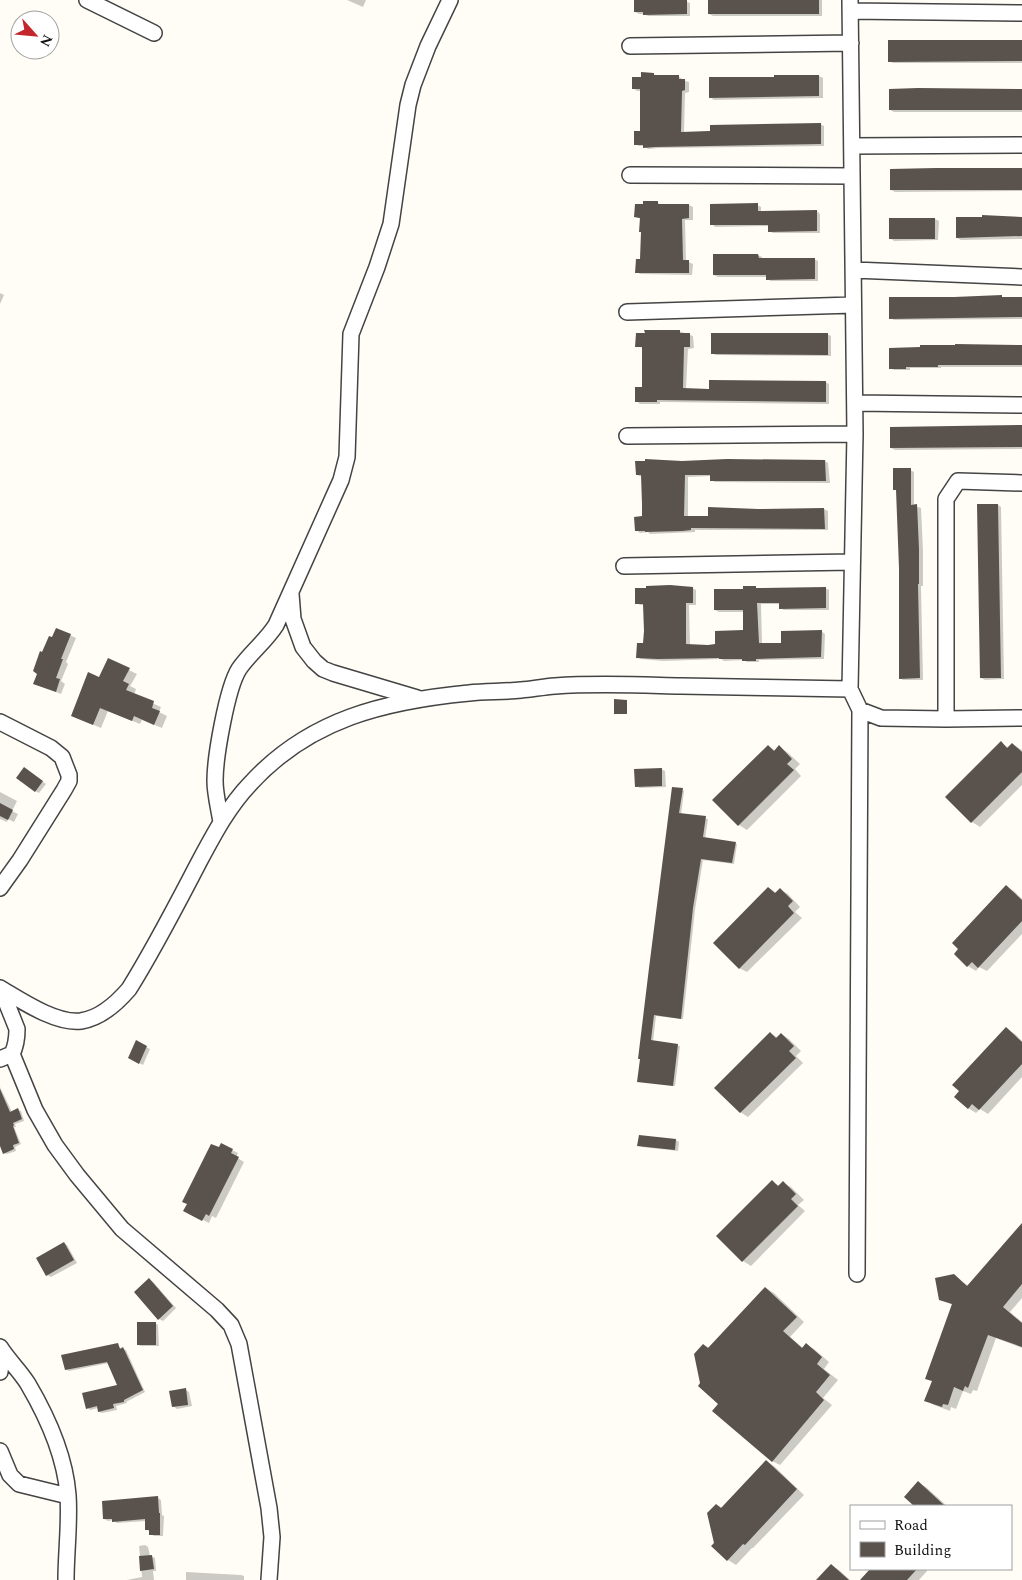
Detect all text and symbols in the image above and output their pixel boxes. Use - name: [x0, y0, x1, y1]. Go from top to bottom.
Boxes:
- north arrow: [10, 10, 60, 60]
- text: N: [34, 31, 58, 51]
- legend: [850, 1505, 1012, 1570]
- text: Road: [894, 1514, 928, 1537]
- text: Building: [894, 1539, 951, 1562]

